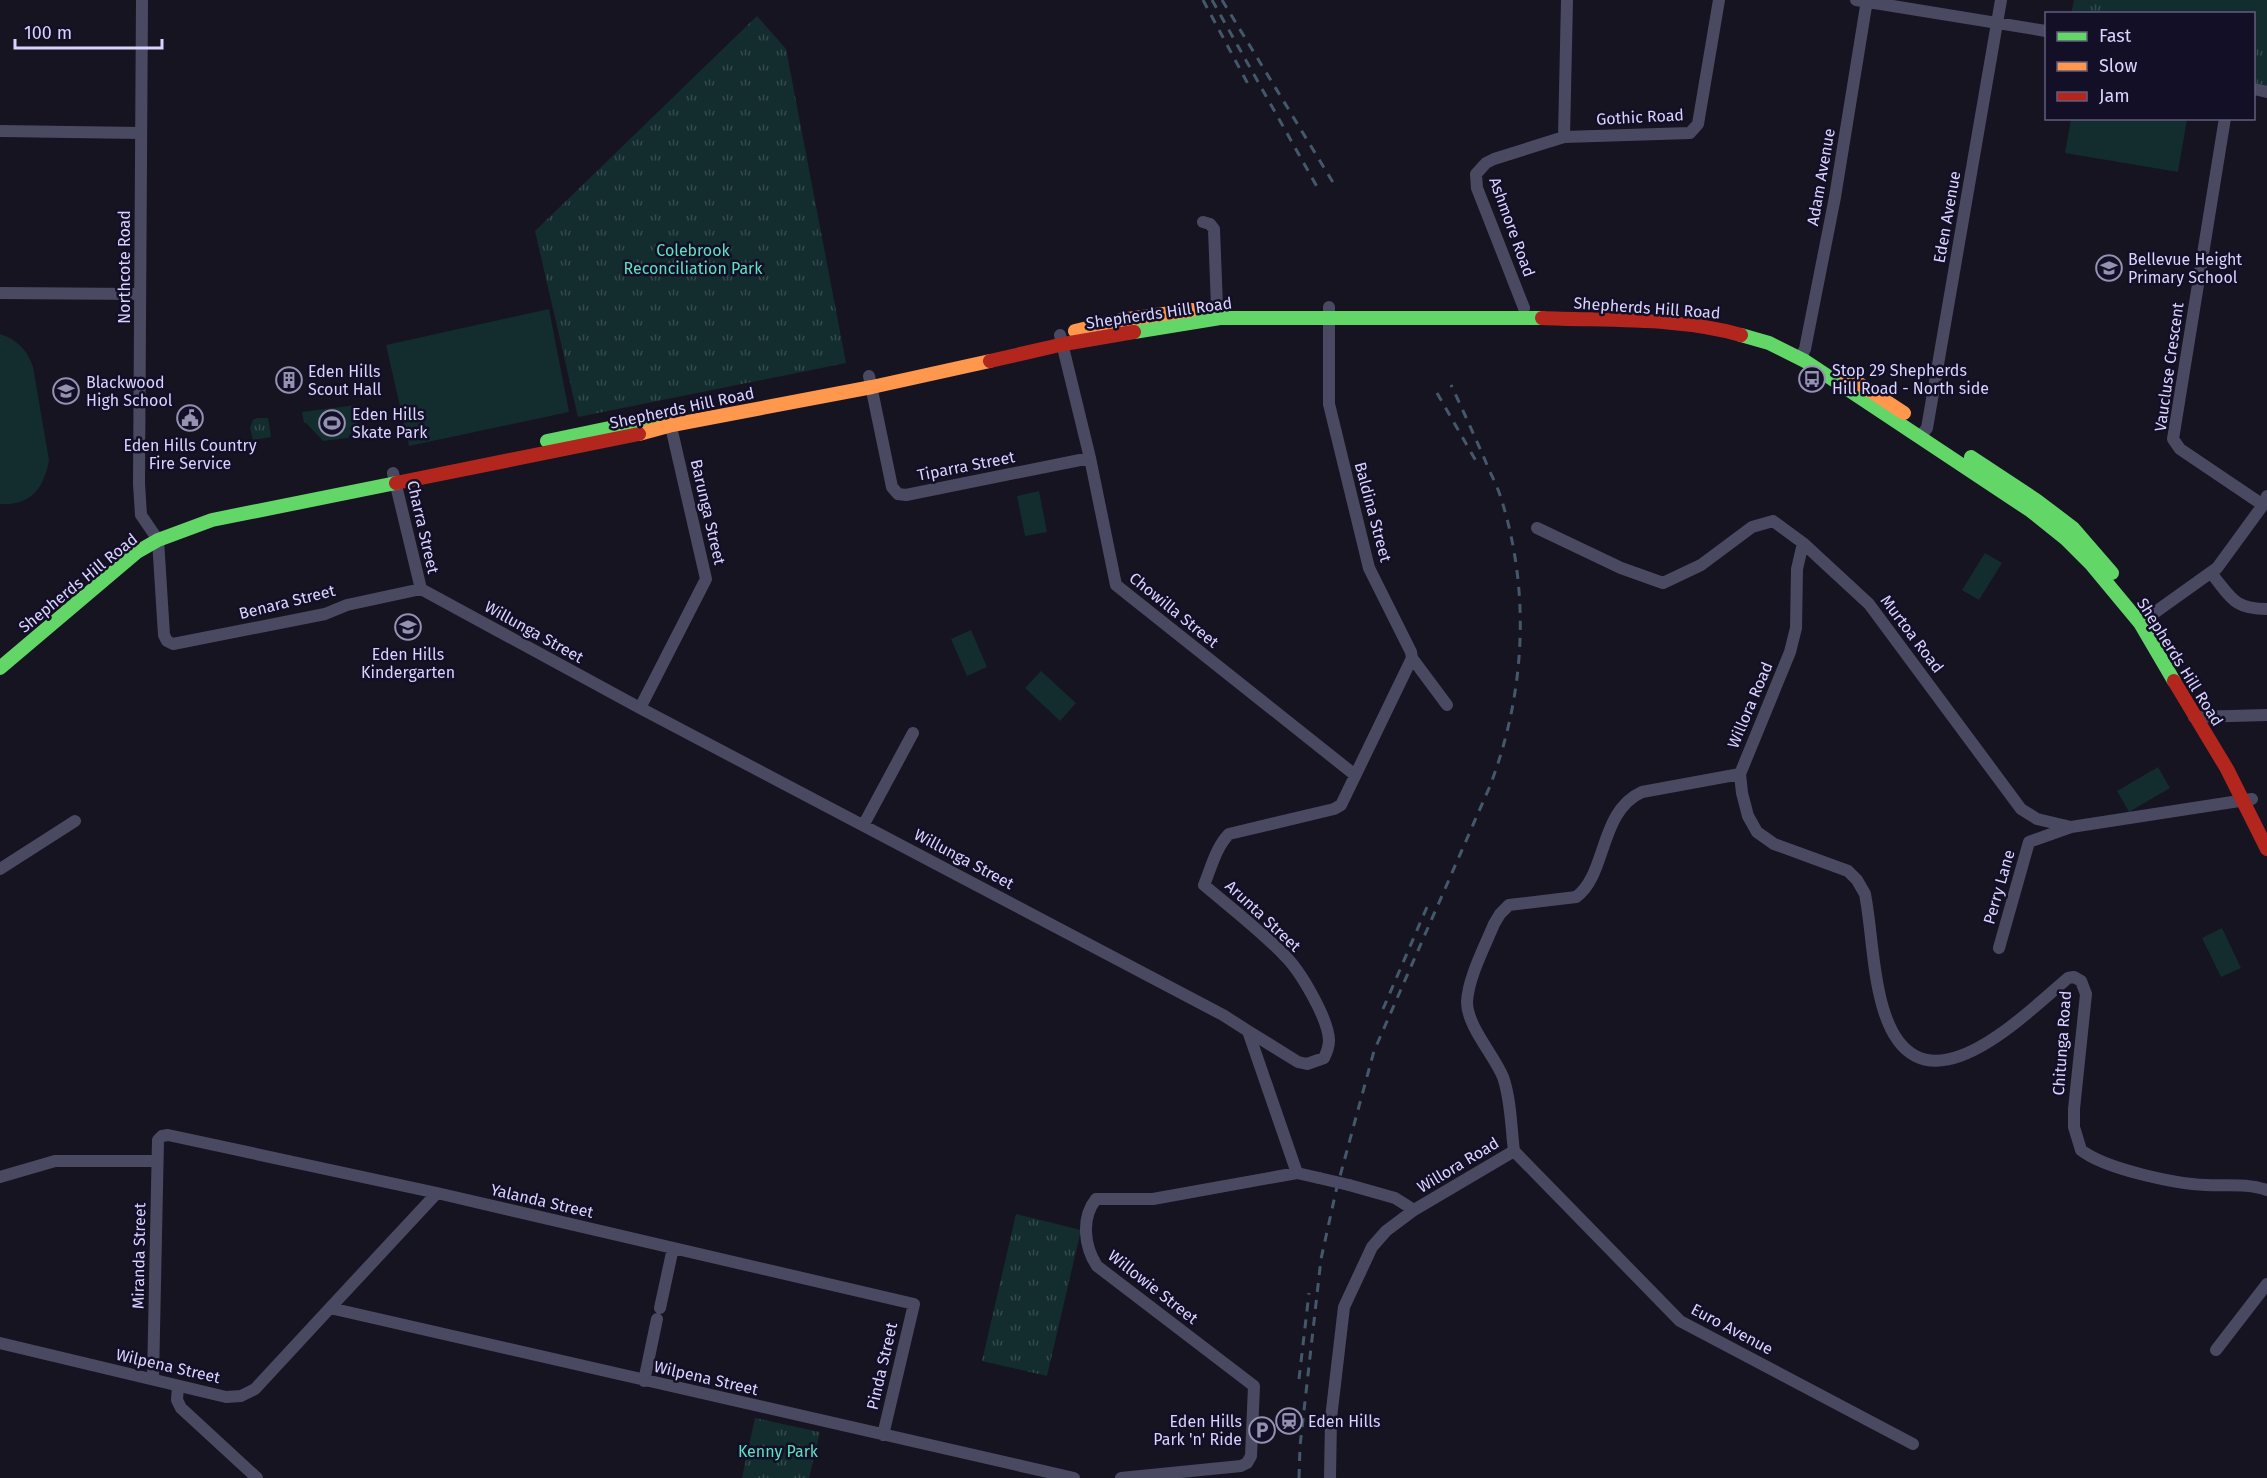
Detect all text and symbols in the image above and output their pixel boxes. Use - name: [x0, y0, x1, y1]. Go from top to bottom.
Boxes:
- scale bar: [15, 12, 162, 50]
- legend: [2045, 12, 2255, 120]
- text: 100 m: [24, 22, 72, 44]
- text: Fast: [2099, 25, 2132, 47]
- text: Slow: [2099, 55, 2138, 77]
- text: Jam: [2099, 85, 2130, 107]
- street label: Gothic Road: [1596, 105, 1684, 129]
- street label: Adam Avenue: [1803, 127, 1839, 227]
- street label: Eden Avenue: [1930, 169, 1964, 265]
- street label: Ashmore Road: [1485, 175, 1539, 279]
- street label: Northcote Road: [115, 210, 134, 324]
- park label: Colebrook Reconciliation Park: [623, 241, 763, 278]
- place label: Bellevue Height Primary School: [2128, 250, 2242, 287]
- school or university icon: Bellevue Height Primary School: [2094, 253, 2124, 283]
- street label: Shepherds Hill Road: [1085, 293, 1233, 333]
- street label: Shepherds Hill Road: [1573, 293, 1721, 323]
- street label: Vaucluse Crescent: [2151, 301, 2187, 433]
- place label: Stop 29 Shepherds Hill Road - North side: [1832, 361, 1989, 398]
- place label: Eden Hills Scout Hall: [308, 362, 382, 399]
- bus stop icon: Stop 29 Shepherds Hill Road - North side: [1797, 364, 1827, 394]
- building icon: Eden Hills Scout Hall: [274, 365, 304, 395]
- place label: Blackwood High School: [86, 373, 173, 410]
- school or university icon: Blackwood High School: [51, 376, 81, 406]
- street label: Shepherds Hill Road: [608, 383, 756, 433]
- public building icon: Eden Hills Country Fire Service: [175, 403, 205, 433]
- place label: Eden Hills Skate Park: [352, 405, 428, 442]
- sports icon: Eden Hills Skate Park: [317, 408, 347, 438]
- place label: Eden Hills Country Fire Service: [123, 436, 257, 473]
- street label: Tiparra Street: [916, 447, 1017, 485]
- street label: Barunga Street: [687, 457, 729, 567]
- street label: Baldina Street: [1351, 460, 1396, 564]
- street label: Charra Street: [403, 479, 443, 576]
- street label: Shepherds Hill Road: [15, 529, 141, 637]
- street label: Chowilla Street: [1126, 568, 1223, 652]
- street label: Benara Street: [237, 581, 337, 623]
- street label: Murtoa Road: [1877, 591, 1947, 677]
- street label: Shepherds Hill Road: [2133, 595, 2227, 729]
- street label: Willunga Street: [481, 597, 587, 667]
- school or university icon: Eden Hills Kindergarten: [393, 612, 423, 642]
- place label: Eden Hills Kindergarten: [361, 645, 455, 682]
- street label: Willora Road: [1723, 659, 1777, 751]
- street label: Willunga Street: [911, 825, 1017, 893]
- street label: Perry Lane: [1979, 848, 2019, 926]
- street label: Arunta Street: [1221, 876, 1305, 956]
- street label: Chitunga Road: [2049, 990, 2075, 1096]
- street label: Willora Road: [1414, 1133, 1502, 1197]
- street label: Yalanda Street: [489, 1180, 595, 1222]
- street label: Miranda Street: [129, 1202, 149, 1309]
- street label: Willowie Street: [1104, 1246, 1202, 1328]
- street label: Euro Avenue: [1688, 1299, 1776, 1359]
- street label: Pinda Street: [863, 1320, 901, 1412]
- street label: Wilpena Street: [114, 1345, 222, 1387]
- street label: Wilpena Street: [652, 1357, 760, 1399]
- station icon: Eden Hills: [1274, 1406, 1304, 1436]
- place label: Eden Hills Park 'n' Ride: [1153, 1412, 1242, 1449]
- place label: Eden Hills: [1308, 1412, 1380, 1431]
- parking icon: Eden Hills Park 'n' Ride: [1247, 1415, 1277, 1445]
- park label: Kenny Park: [738, 1442, 819, 1461]

